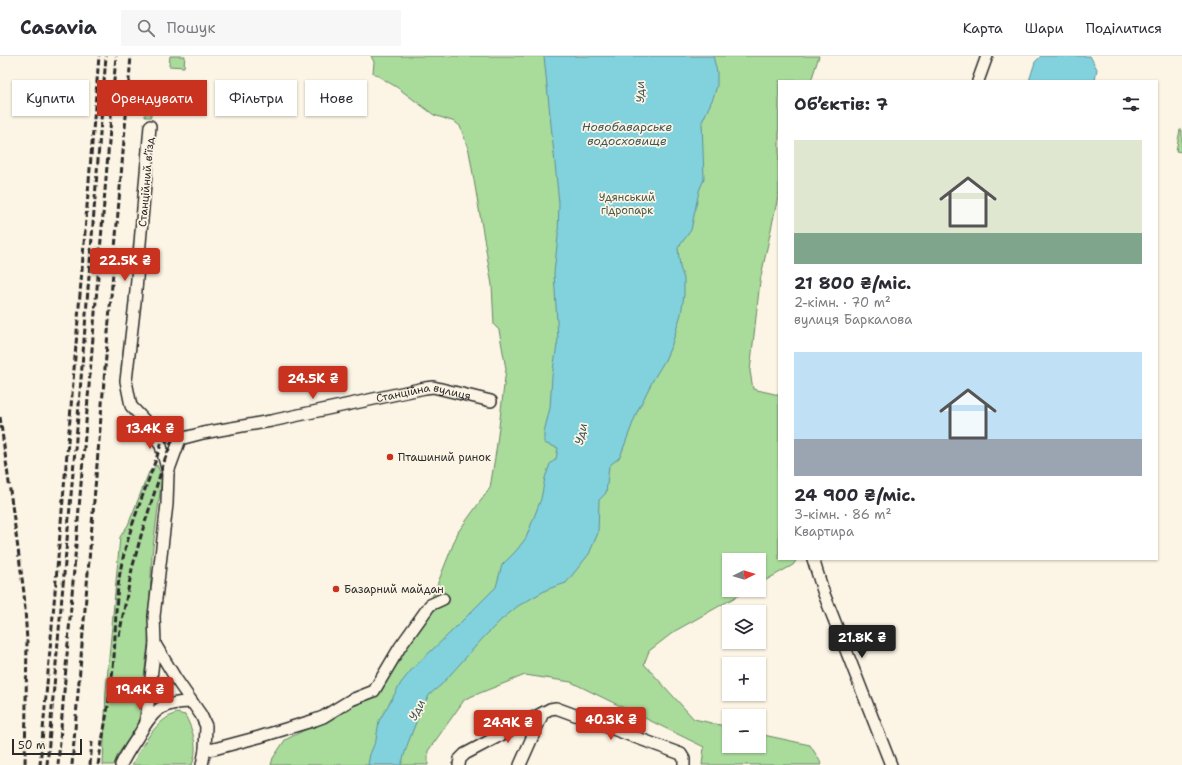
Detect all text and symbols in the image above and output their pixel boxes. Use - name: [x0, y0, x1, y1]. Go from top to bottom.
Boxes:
- search box: [121, 10, 401, 46]
- text: Casavia: [20, 15, 97, 40]
- icon: search: [135, 17, 157, 39]
- text: Пошук: [167, 18, 215, 38]
- text: Карта: [963, 19, 1003, 37]
- text: Шари: [1025, 19, 1064, 37]
- text: Поділитися: [1086, 19, 1162, 37]
- chip: Купити: [12, 80, 89, 116]
- chip: Орендувати: [97, 80, 207, 116]
- chip: Фільтри: [215, 80, 297, 116]
- chip: Нове: [305, 80, 367, 116]
- water label: Уди: [632, 81, 648, 103]
- text: Об’єктів: 7: [794, 93, 888, 115]
- icon: filters: [1120, 93, 1142, 115]
- water label: Новобаварське водосховище: [582, 119, 672, 149]
- street label: Станційний в’їзд: [135, 137, 158, 228]
- icon: home: [932, 166, 1004, 238]
- park label: Удянський гідропарк: [599, 190, 655, 218]
- pin: 22.5K ₴: [88, 248, 162, 282]
- text: 22.5K ₴: [99, 252, 151, 269]
- text: 21 800 ₴/міс.: [794, 272, 911, 294]
- text: 2-кімн. · 70 m²: [794, 294, 891, 311]
- text: вулиця Баркалова: [794, 311, 912, 328]
- pin: 24.5K ₴: [276, 366, 350, 400]
- text: 24.5K ₴: [287, 370, 339, 387]
- icon: home: [932, 378, 1004, 450]
- street label: Станційна вулиця: [375, 380, 473, 406]
- pin: 13.4K ₴: [113, 416, 187, 450]
- text: 13.4K ₴: [126, 420, 174, 437]
- water label: Уди: [571, 421, 591, 447]
- place label: Пташиний ринок: [398, 450, 491, 465]
- marker: Пташиний ринок: [385, 452, 395, 462]
- text: 24 900 ₴/міс.: [794, 484, 915, 506]
- text: 3-кімн. · 86 m²: [794, 506, 892, 523]
- text: Квартира: [794, 523, 854, 540]
- north arrow: [722, 553, 766, 597]
- map controls: [722, 553, 766, 753]
- place label: Базарний майдан: [344, 582, 444, 597]
- marker: Базарний майдан: [331, 584, 341, 594]
- button: layers: [722, 605, 766, 649]
- pin: 21.8K ₴: [825, 625, 899, 659]
- text: 21.8K ₴: [838, 629, 886, 646]
- button: +: [722, 657, 766, 701]
- pin: 19.4K ₴: [103, 677, 177, 711]
- text: 19.4K ₴: [116, 681, 164, 698]
- water label: Уди: [405, 697, 429, 723]
- pin: 40.3K ₴: [574, 707, 648, 741]
- button: −: [722, 709, 766, 753]
- pin: 24.9K ₴: [471, 710, 545, 744]
- text: 40.3K ₴: [585, 711, 637, 728]
- text: 24.9K ₴: [483, 714, 533, 731]
- scale bar: [12, 737, 82, 756]
- text: 50 m: [18, 738, 46, 753]

